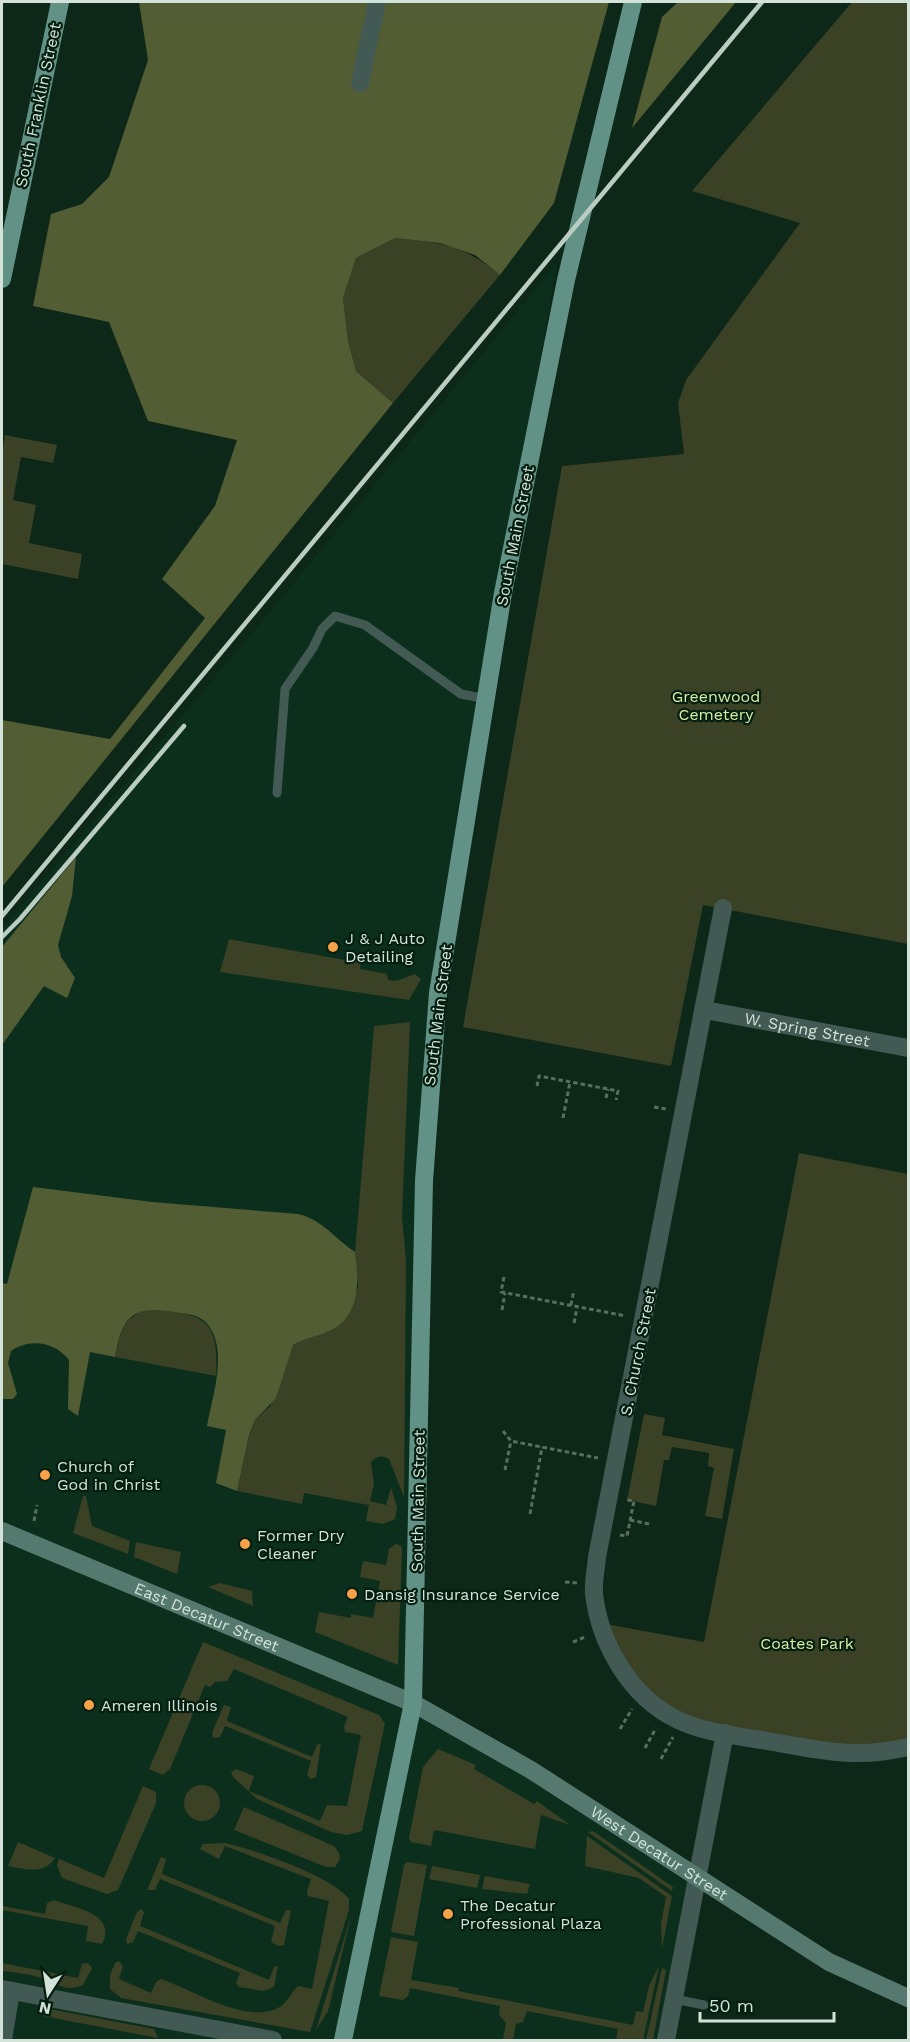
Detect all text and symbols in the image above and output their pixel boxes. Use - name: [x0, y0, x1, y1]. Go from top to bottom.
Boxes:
- street label: South Franklin Street: [11, 21, 65, 189]
- street label: South Main Street: [492, 464, 538, 608]
- park label: Greenwood Cemetery: [672, 687, 760, 724]
- place label: J & J Auto Detailing: [345, 929, 425, 966]
- marker: J & J Auto Detailing: [326, 940, 340, 954]
- street label: South Main Street: [420, 943, 456, 1087]
- street label: W. Spring Street: [743, 1008, 872, 1050]
- street label: S. Church Street: [616, 1286, 660, 1417]
- street label: South Main Street: [407, 1429, 429, 1572]
- place label: Church of God in Christ: [57, 1457, 160, 1494]
- marker: Church of God in Christ: [38, 1468, 52, 1482]
- place label: Former Dry Cleaner: [257, 1526, 345, 1563]
- marker: Former Dry Cleaner: [238, 1537, 252, 1551]
- street label: East Decatur Street: [132, 1578, 282, 1655]
- place label: Dansig Insurance Service: [364, 1585, 560, 1604]
- marker: Dansig Insurance Service: [345, 1587, 359, 1601]
- park label: Coates Park: [760, 1634, 854, 1653]
- place label: Ameren Illinois: [101, 1696, 218, 1715]
- marker: Ameren Illinois: [82, 1698, 96, 1712]
- street label: West Decatur Street: [587, 1802, 732, 1904]
- place label: The Decatur Professional Plaza: [460, 1896, 602, 1933]
- marker: The Decatur Professional Plaza: [441, 1907, 455, 1921]
- north arrow: [18, 1964, 78, 2024]
- scale bar: [700, 1985, 834, 2023]
- text: 50 m: [709, 1995, 754, 2016]
- text: N: [37, 1998, 53, 2019]

